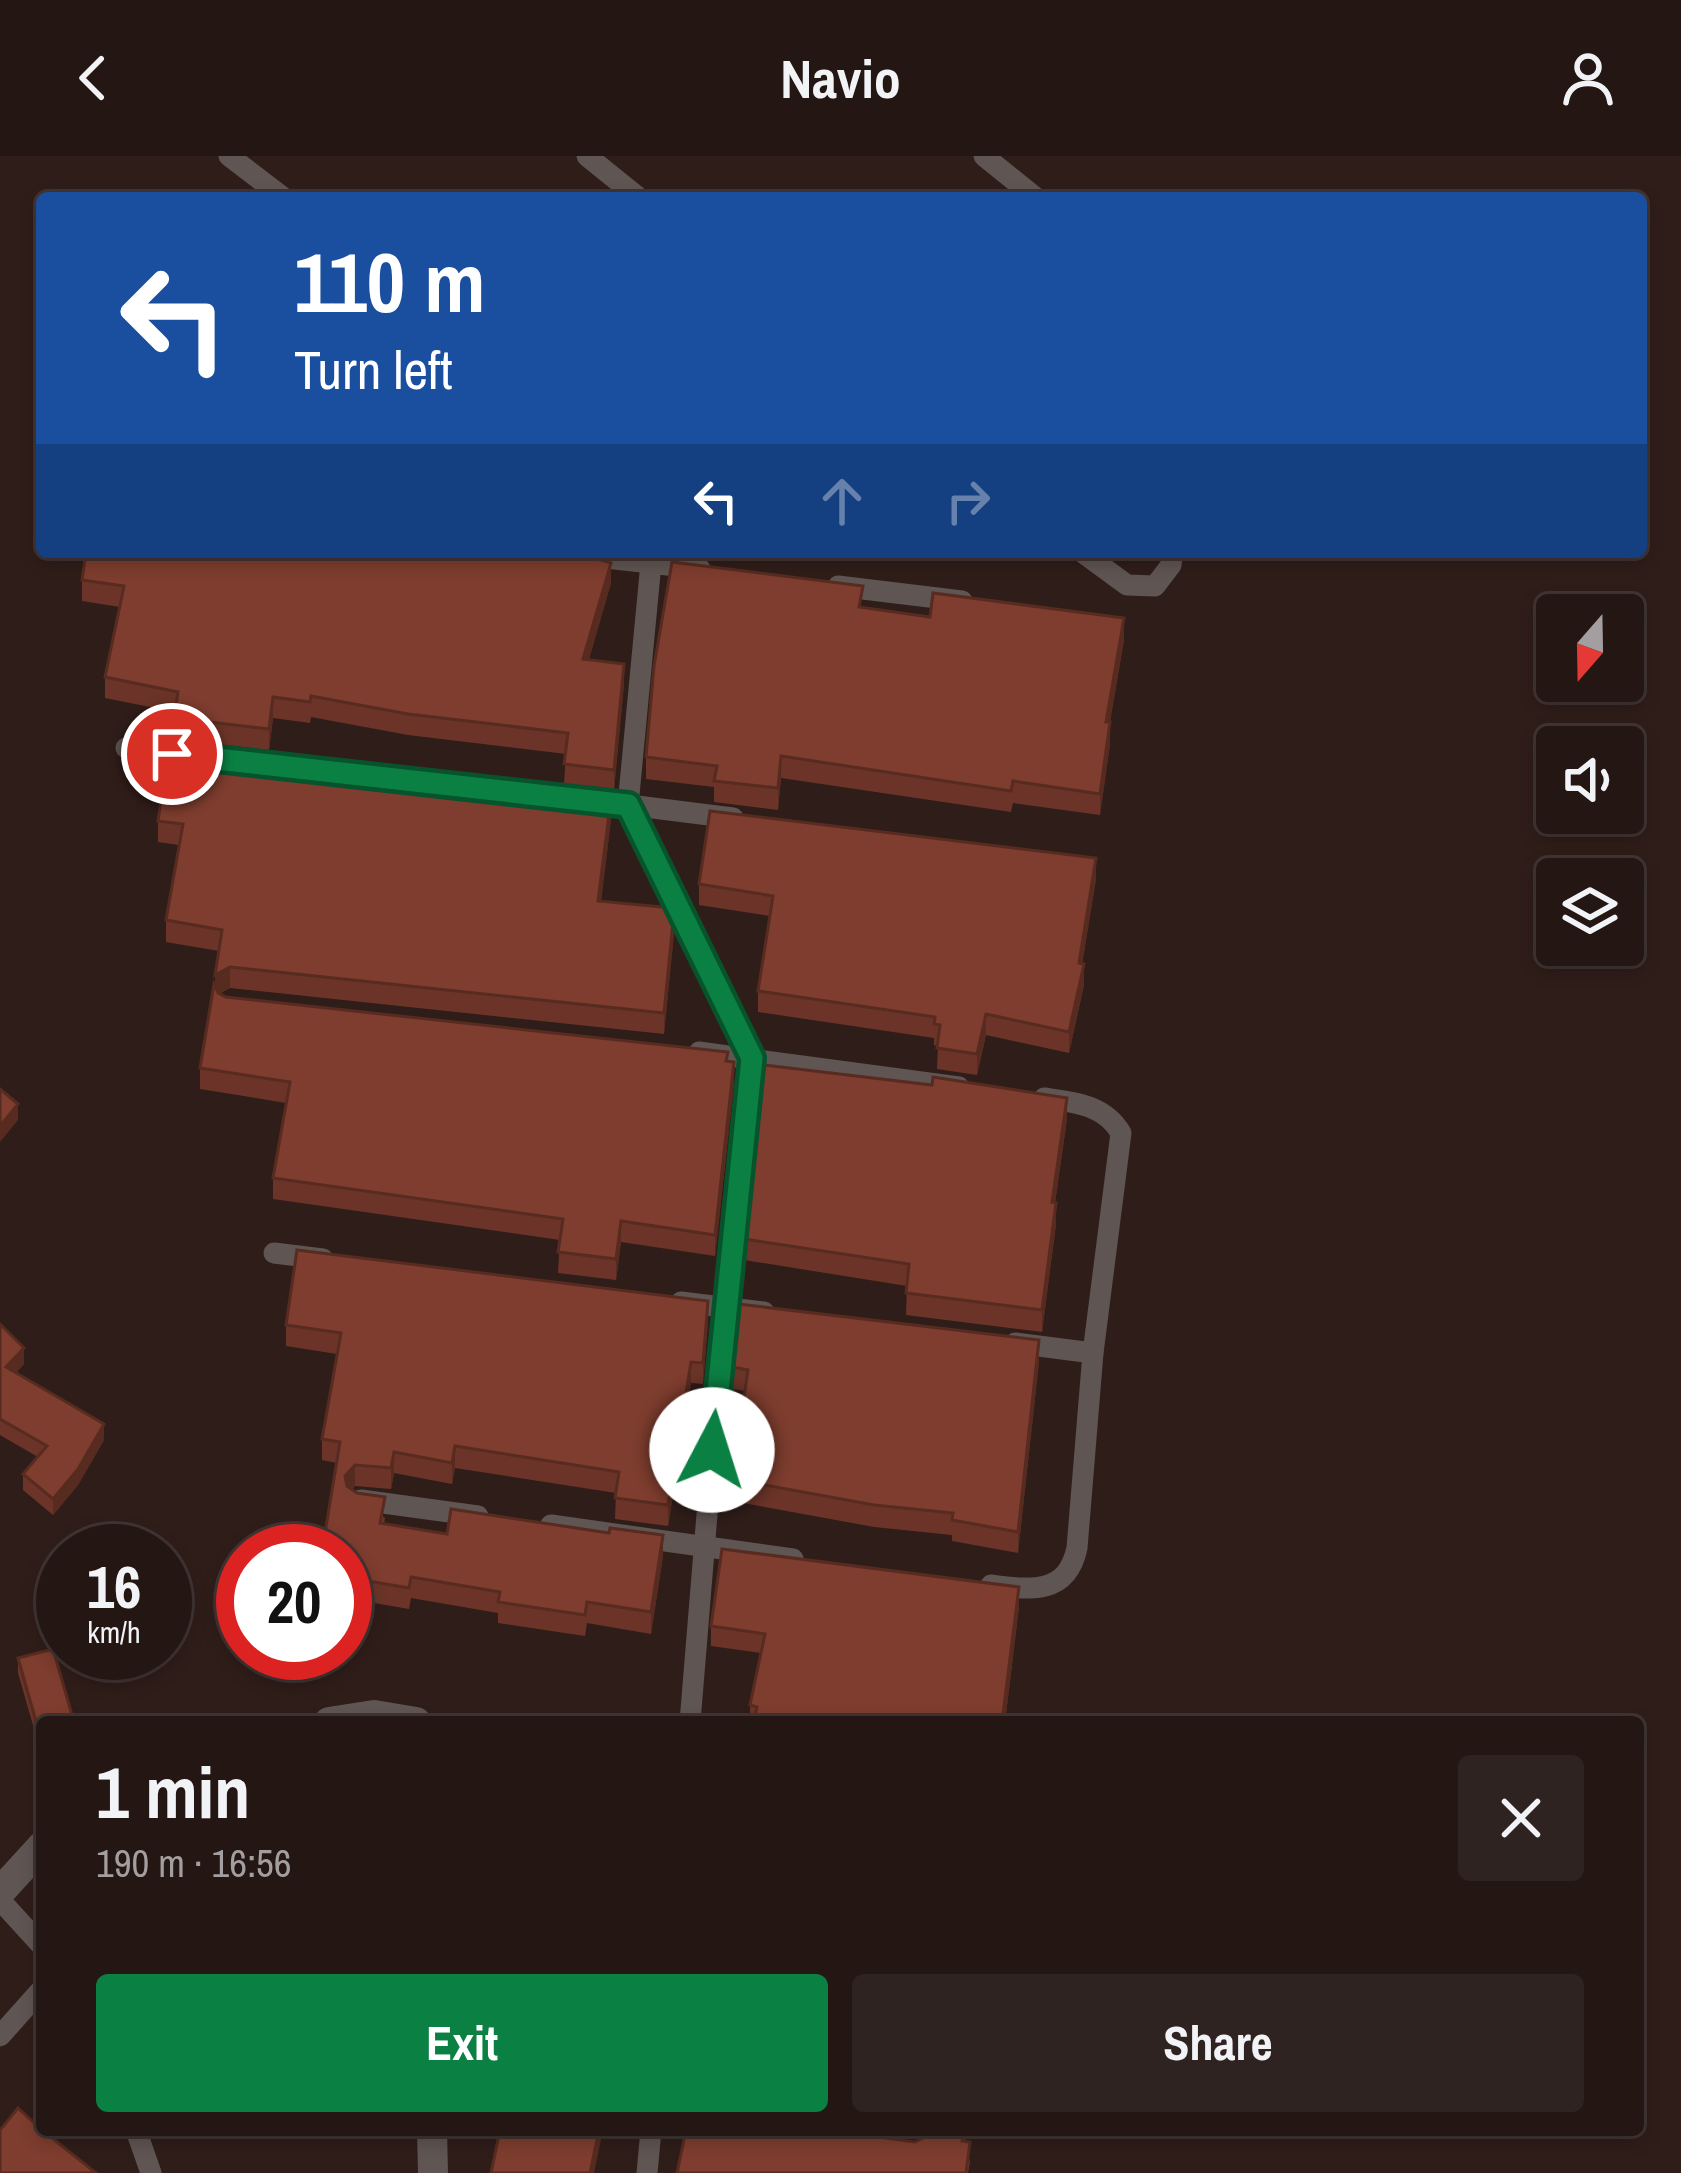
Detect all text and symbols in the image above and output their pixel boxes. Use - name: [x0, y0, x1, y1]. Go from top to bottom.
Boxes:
- text: Navio: [780, 42, 901, 115]
- icon: back: [60, 45, 126, 111]
- icon: person: [1555, 45, 1621, 111]
- text: 110 m: [294, 225, 486, 338]
- icon: left: [96, 240, 252, 396]
- text: Turn left: [294, 333, 453, 406]
- icon: left: [683, 468, 749, 534]
- icon: ahead: [809, 468, 875, 534]
- icon: right: [935, 468, 1001, 534]
- north arrow: [1536, 594, 1644, 702]
- map controls: [1536, 594, 1644, 966]
- pin: [121, 703, 223, 805]
- icon: arrive: [139, 721, 205, 787]
- button: sound: [1536, 726, 1644, 834]
- button: layers: [1536, 858, 1644, 966]
- position arrow: [649, 1387, 775, 1513]
- speed limit sign: 20: [216, 1524, 372, 1680]
- text: 16: [87, 1546, 141, 1627]
- text: km/h: [87, 1612, 141, 1652]
- text: 1 min: [96, 1743, 250, 1840]
- button: close: [1458, 1755, 1584, 1881]
- text: 190 m · 16:56: [96, 1837, 292, 1889]
- button: Exit: [96, 1974, 828, 2112]
- button: Share: [852, 1974, 1584, 2112]

